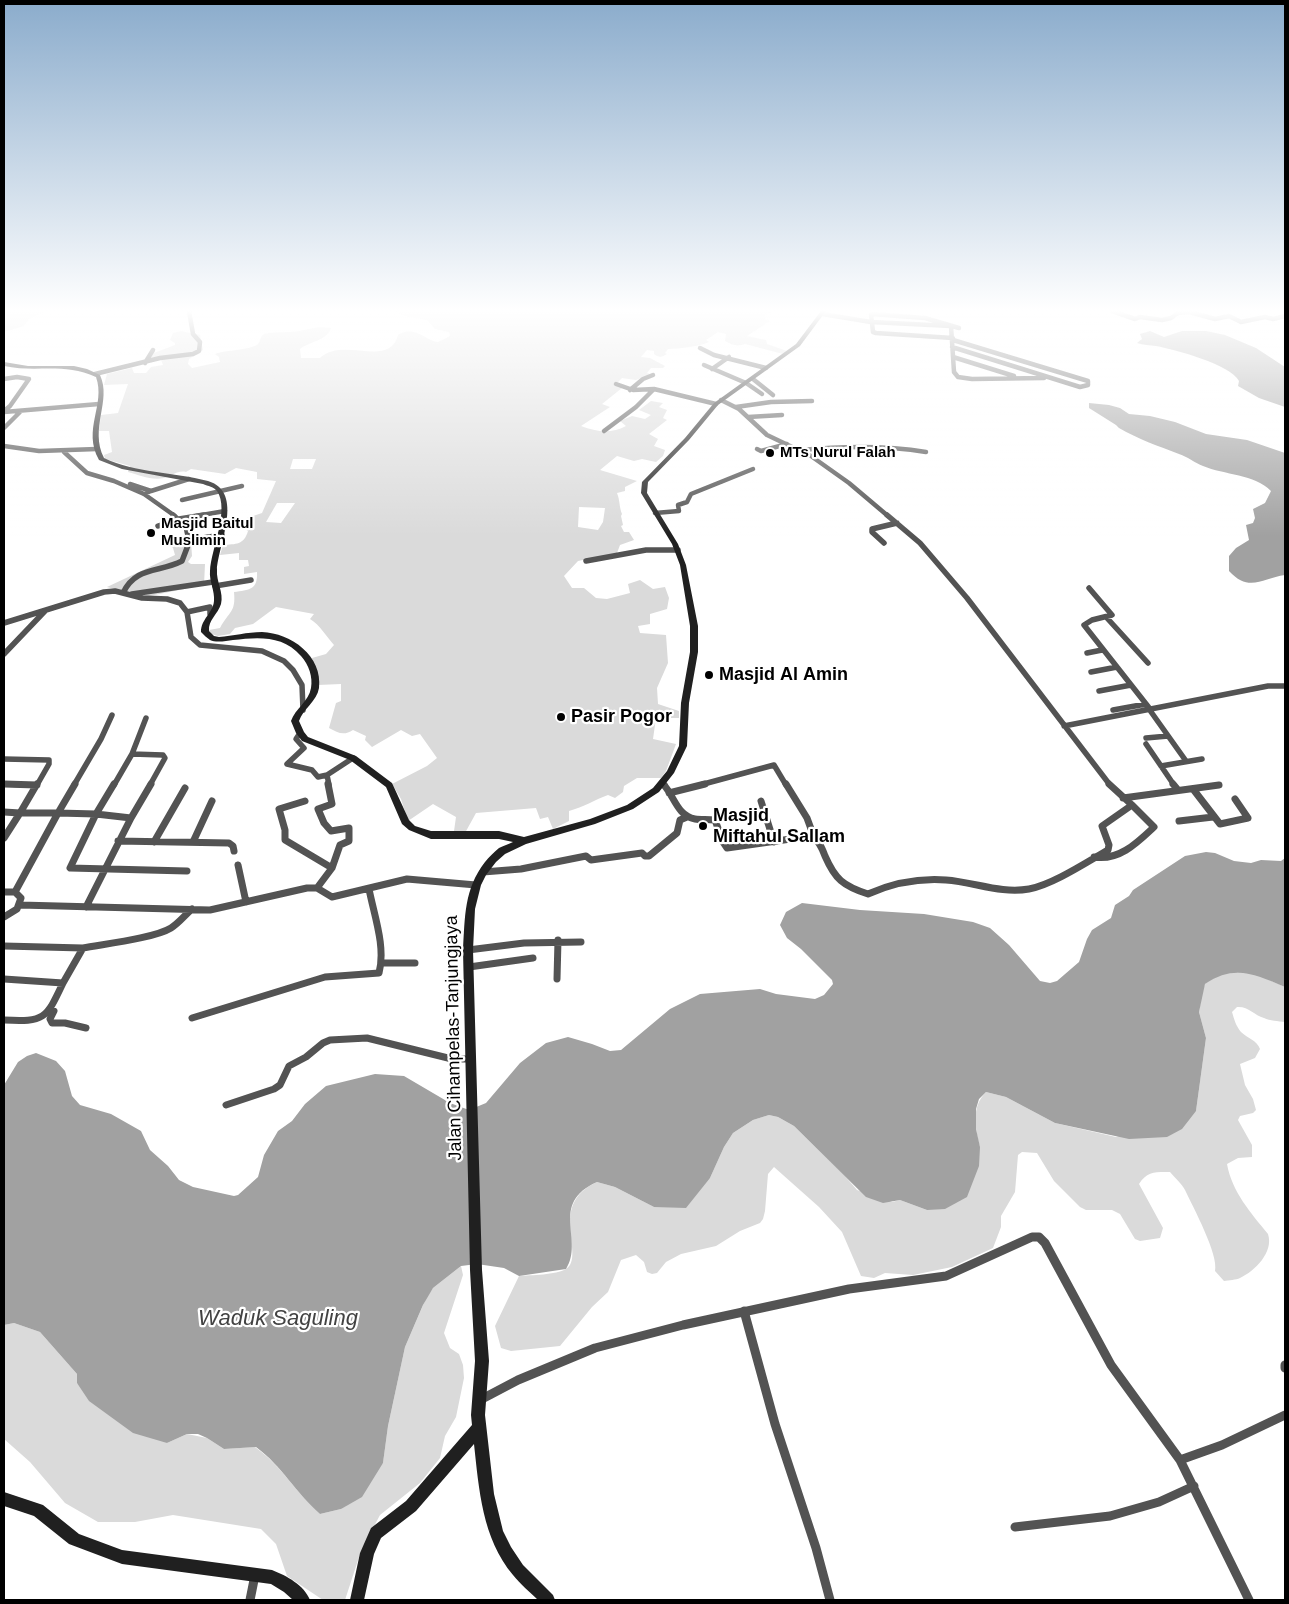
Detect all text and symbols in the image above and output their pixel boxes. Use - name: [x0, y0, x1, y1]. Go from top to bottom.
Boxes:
- place label: MTs Nurul Falah: [780, 444, 896, 462]
- marker: MTs Nurul Falah: [764, 447, 776, 459]
- place label: Masjid Baitul Muslimin: [161, 515, 254, 550]
- marker: Masjid Baitul Muslimin: [145, 527, 157, 539]
- place label: Masjid Al Amin: [719, 664, 848, 686]
- marker: Masjid Al Amin: [703, 669, 715, 681]
- place label: Pasir Pogor: [571, 706, 672, 728]
- marker: Pasir Pogor: [555, 711, 567, 723]
- place label: Masjid Miftahul Sallam: [713, 805, 845, 848]
- marker: Masjid Miftahul Sallam: [697, 820, 709, 832]
- street label: Jalan Cihampelas-Tanjungjaya: [441, 915, 467, 1161]
- water label: Waduk Saguling: [198, 1306, 358, 1332]

